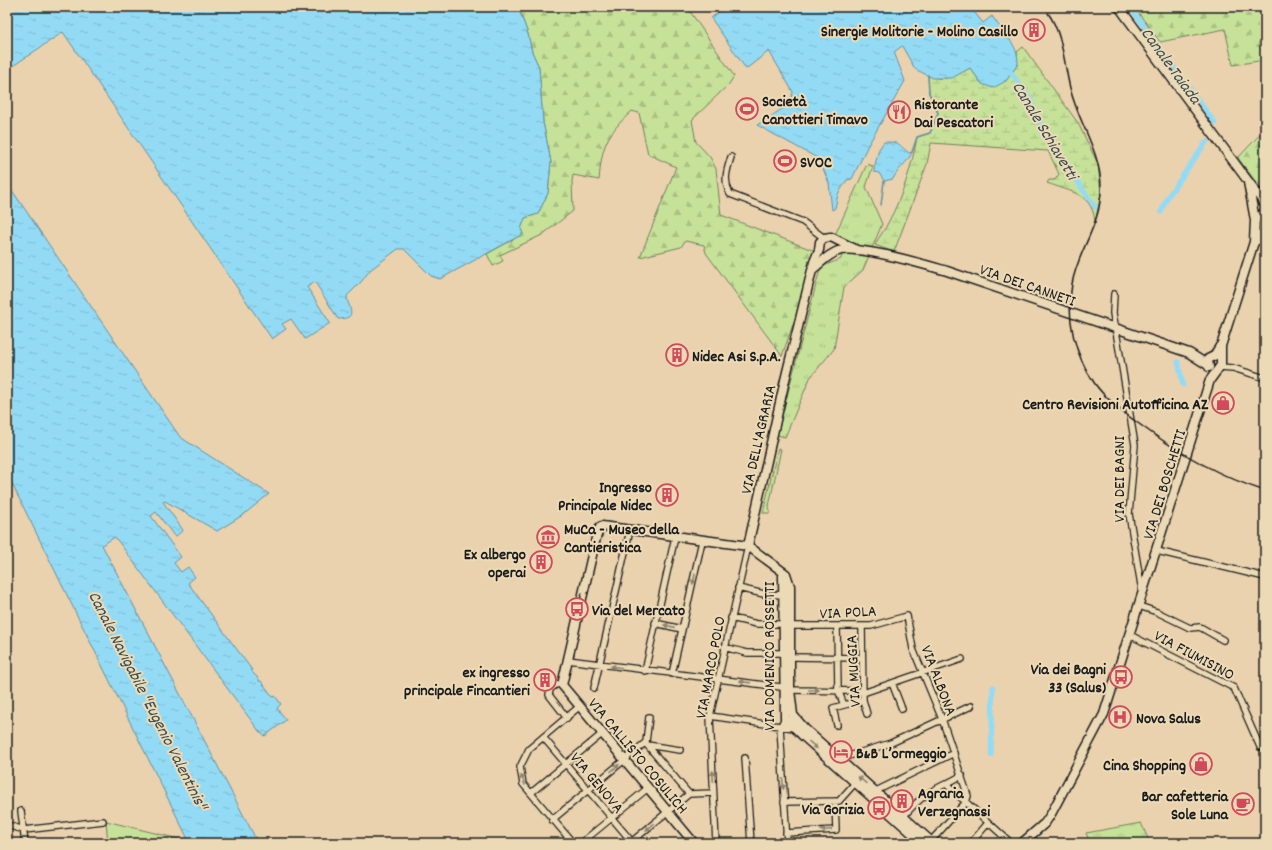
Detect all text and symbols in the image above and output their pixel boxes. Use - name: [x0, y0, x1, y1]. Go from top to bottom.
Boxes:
- building icon: Sinergie Molitorie - Molino Casillo: [1021, 17, 1047, 43]
- place label: Sinergie Molitorie - Molino Casillo: [821, 21, 1018, 44]
- water label: Canale Taiada: [1134, 24, 1206, 111]
- water label: Canale Schiavetti: [1005, 78, 1084, 188]
- place label: Società Canottieri Timavo: [762, 91, 868, 132]
- place label: Ristorante Dai Pescatori: [914, 94, 993, 135]
- sports icon: Società Canottieri Timavo: [734, 96, 760, 122]
- restaurant icon: Ristorante Dai Pescatori: [886, 99, 912, 125]
- sports icon: SVOC: [772, 148, 798, 174]
- place label: SVOC: [800, 152, 832, 175]
- street label: VIA DEI CANNETI: [976, 259, 1078, 314]
- building icon: Nidec Asi S.p.A.: [664, 342, 690, 368]
- place label: Nidec Asi S.p.A.: [692, 346, 781, 369]
- street label: VIA DELL'AGRARIA: [736, 382, 783, 497]
- shop icon: Centro Revisioni Autofficina AZ: [1210, 390, 1236, 416]
- place label: Centro Revisioni Autofficina AZ: [1022, 394, 1209, 417]
- street label: VIA DEI BOSCHETTI: [1138, 427, 1193, 543]
- street label: VIA DEI BAGNI: [1109, 436, 1132, 522]
- place label: Ingresso Principale Nidec: [558, 477, 653, 518]
- building icon: Ingresso Principale Nidec: [654, 482, 680, 508]
- place label: MuCa - Museo della Cantieristica: [564, 519, 680, 560]
- museum icon: MuCa - Museo della Cantieristica: [535, 524, 561, 550]
- place label: Ex albergo operai: [464, 544, 526, 585]
- building icon: Ex albergo operai: [528, 549, 554, 575]
- one-way arrow: [690, 573, 696, 585]
- street label: VIA DOMENICO ROSSETTI: [759, 582, 782, 730]
- water label: Canale Navigabile "Eugenio Valentinis": [80, 588, 213, 817]
- bus stop icon: Via del Mercato: [564, 596, 590, 622]
- place label: Via del Mercato: [592, 600, 685, 623]
- street label: VIA POLA: [819, 601, 877, 626]
- street label: VIA MARCO POLO: [690, 614, 733, 721]
- one-way arrow: [662, 623, 675, 629]
- street label: VIA FIUMISINO: [1149, 625, 1238, 687]
- street label: VIA MUGGIA: [841, 634, 868, 707]
- street label: VIA ALBONA: [914, 642, 962, 720]
- place label: Via dei Bagni 33 (Salus): [1031, 659, 1106, 700]
- place label: ex ingresso principale Fincantieri: [404, 662, 530, 703]
- one-way arrow: [610, 664, 622, 670]
- bus stop icon: Via dei Bagni 33 (Salus): [1108, 664, 1134, 690]
- building icon: ex ingresso principale Fincantieri: [532, 667, 558, 693]
- one-way arrow: [739, 679, 751, 685]
- one-way arrow: [808, 687, 821, 693]
- street label: VIA CALLISTO COSULICH: [582, 693, 693, 820]
- hospital icon: Nova Salus: [1107, 704, 1133, 730]
- place label: Nova Salus: [1136, 708, 1201, 731]
- hotel icon: B&B L’ormeggio: [828, 739, 854, 765]
- one-way arrow: [807, 741, 818, 750]
- place label: B&B L’ormeggio: [856, 743, 947, 766]
- street label: VIA GENOVA: [564, 748, 629, 820]
- shop icon: Cina Shopping: [1188, 751, 1214, 777]
- place label: Cina Shopping: [1103, 755, 1186, 778]
- one-way arrow: [609, 763, 620, 772]
- one-way arrow: [709, 770, 716, 782]
- one-way arrow: [519, 774, 526, 786]
- one-way arrow: [857, 775, 868, 784]
- one-way arrow: [780, 778, 787, 790]
- place label: Agraria Verzegnassi: [918, 783, 990, 824]
- place label: Bar cafetteria Sole Luna: [1141, 786, 1229, 827]
- building icon: Agraria Verzegnassi: [889, 788, 915, 814]
- cafe icon: Bar cafetteria Sole Luna: [1230, 791, 1256, 817]
- bus stop icon: Via Gorizia: [866, 795, 892, 821]
- place label: Via Gorizia: [802, 799, 865, 822]
- one-way arrow: [645, 822, 656, 831]
- one-way arrow: [820, 827, 832, 834]

